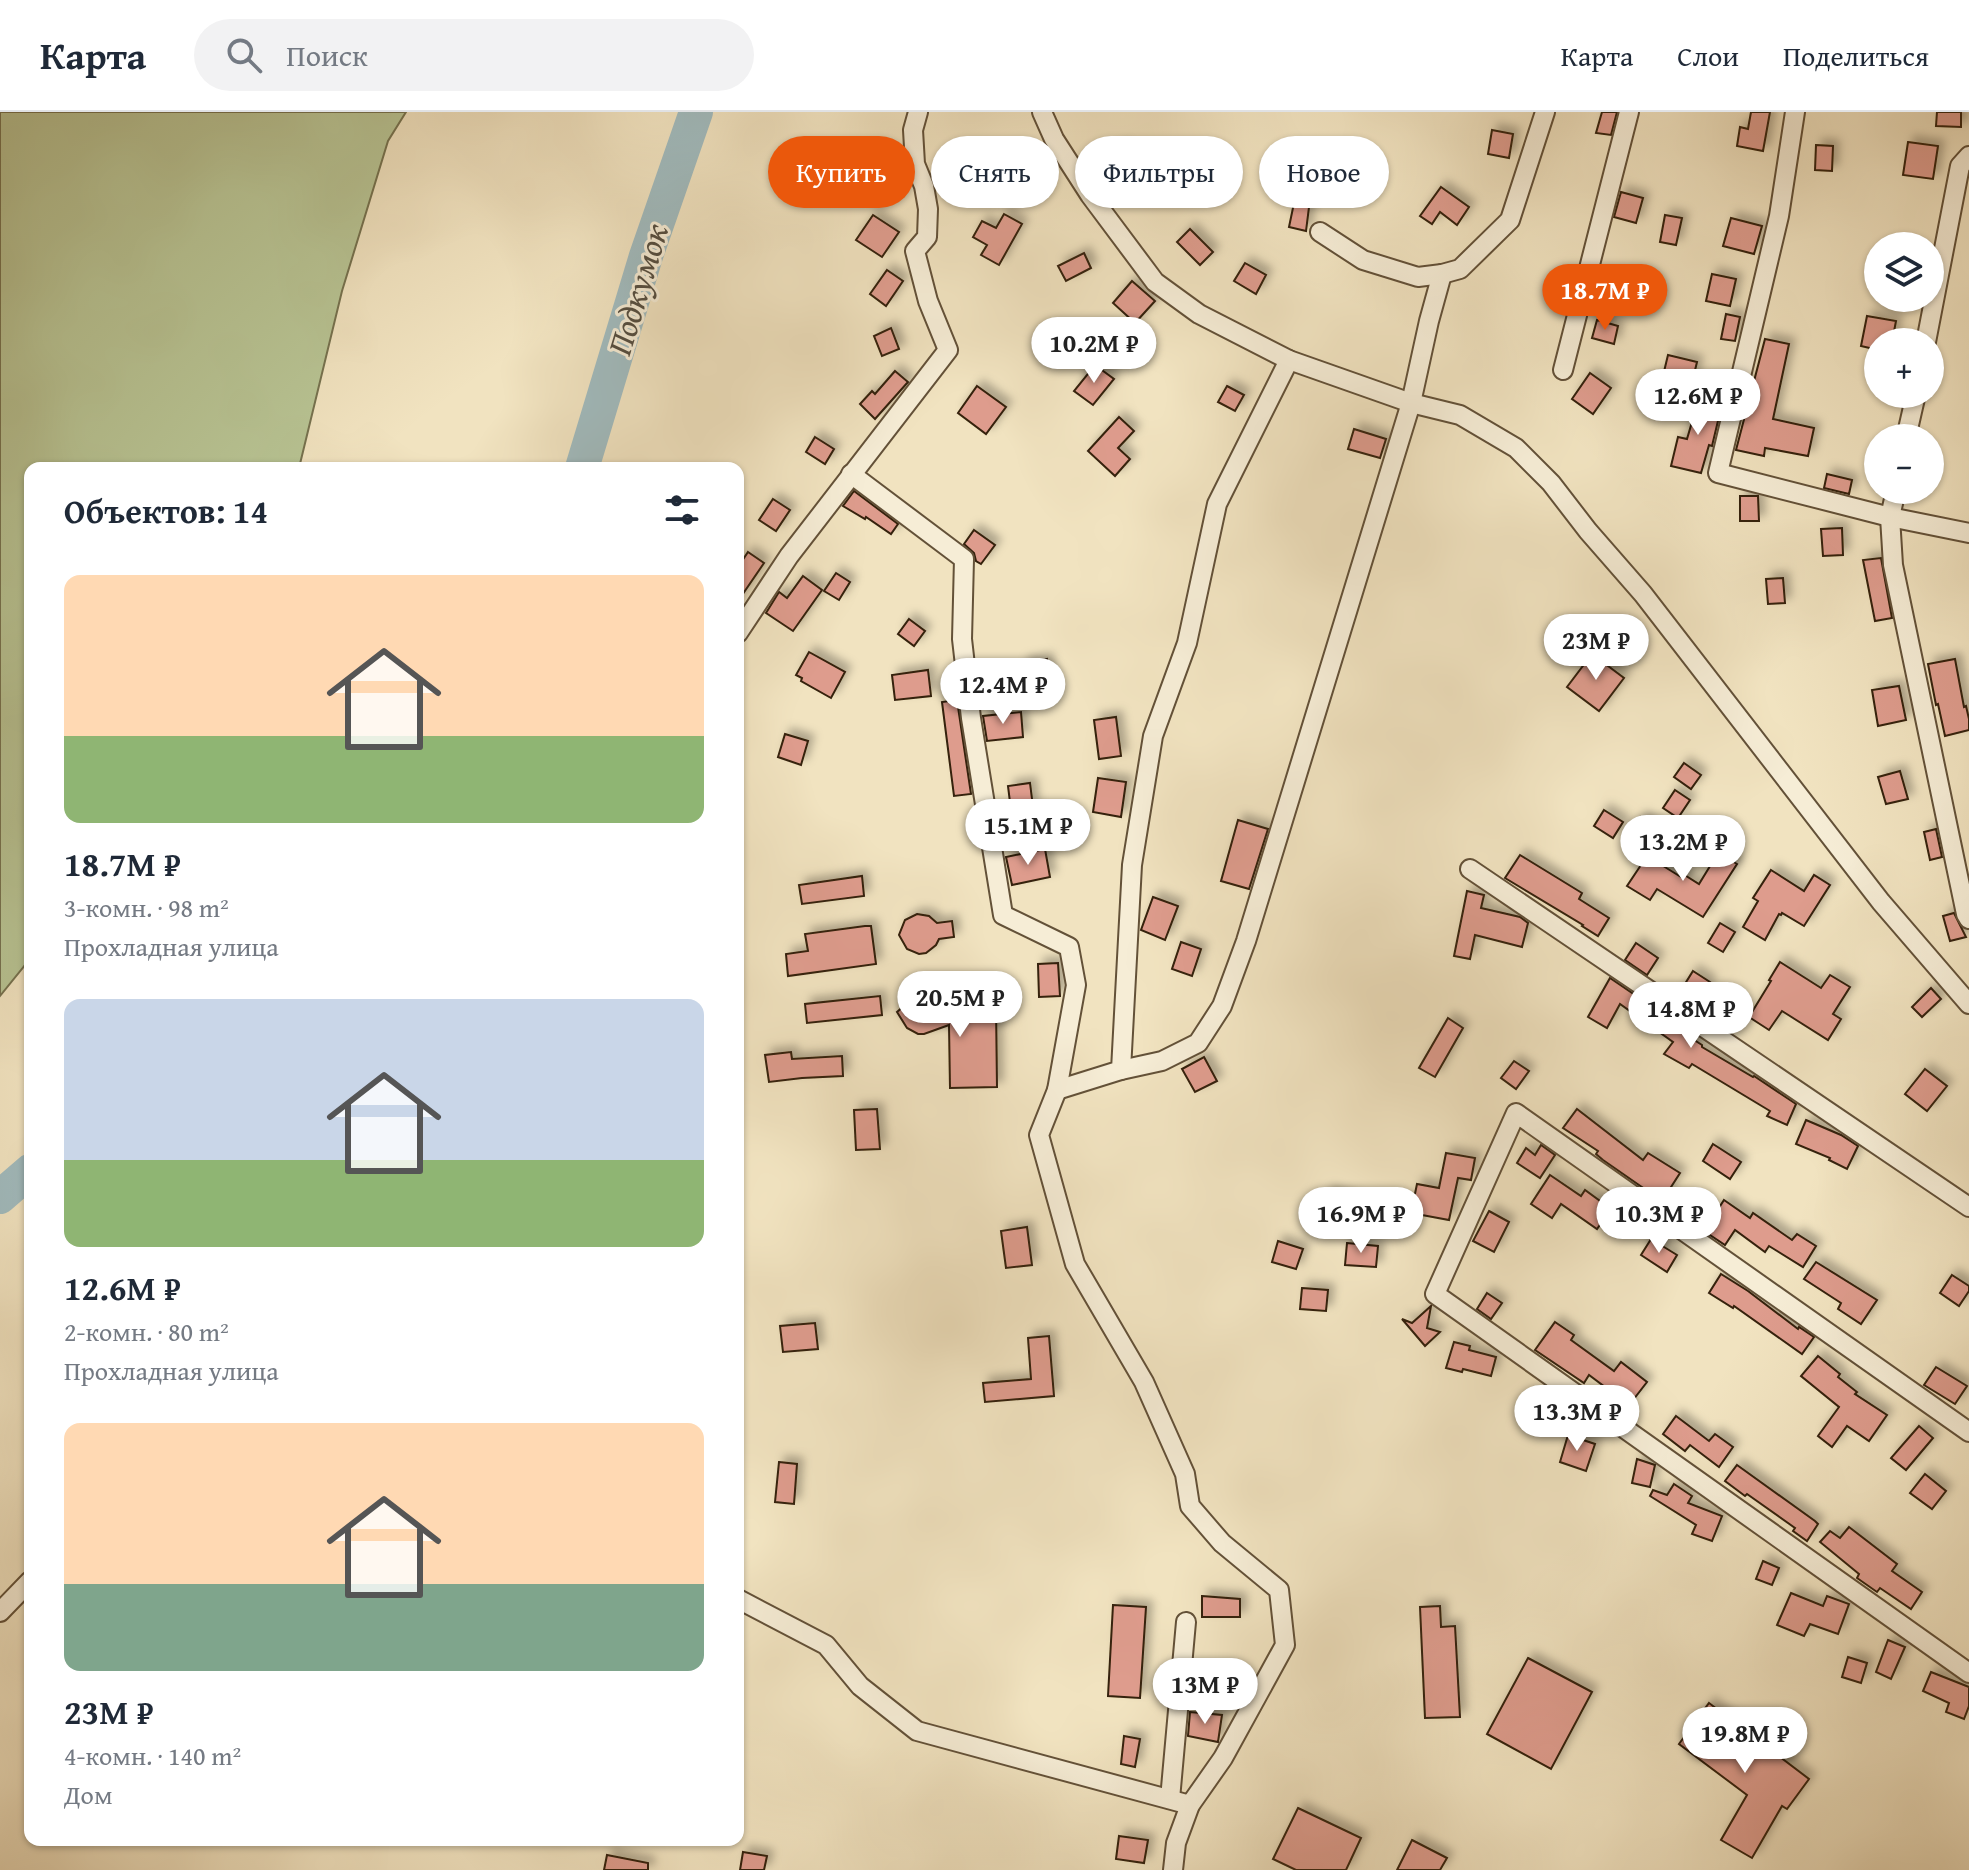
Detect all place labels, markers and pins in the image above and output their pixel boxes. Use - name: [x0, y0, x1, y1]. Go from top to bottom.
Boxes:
- pin: 18.7M ₽: [1531, 264, 1679, 332]
- pin: 10.2M ₽: [1020, 317, 1168, 385]
- pin: 12.6M ₽: [1624, 369, 1772, 437]
- pin: 23M ₽: [1540, 614, 1652, 682]
- pin: 12.4M ₽: [929, 658, 1077, 726]
- pin: 15.1M ₽: [954, 799, 1102, 867]
- pin: 13.2M ₽: [1609, 815, 1757, 883]
- pin: 20.5M ₽: [886, 971, 1034, 1039]
- pin: 14.8M ₽: [1617, 982, 1765, 1050]
- pin: 16.9M ₽: [1287, 1187, 1435, 1255]
- pin: 10.3M ₽: [1585, 1187, 1733, 1255]
- pin: 13.3M ₽: [1503, 1385, 1651, 1453]
- pin: 13M ₽: [1149, 1658, 1261, 1726]
- pin: 19.8M ₽: [1671, 1707, 1819, 1775]

